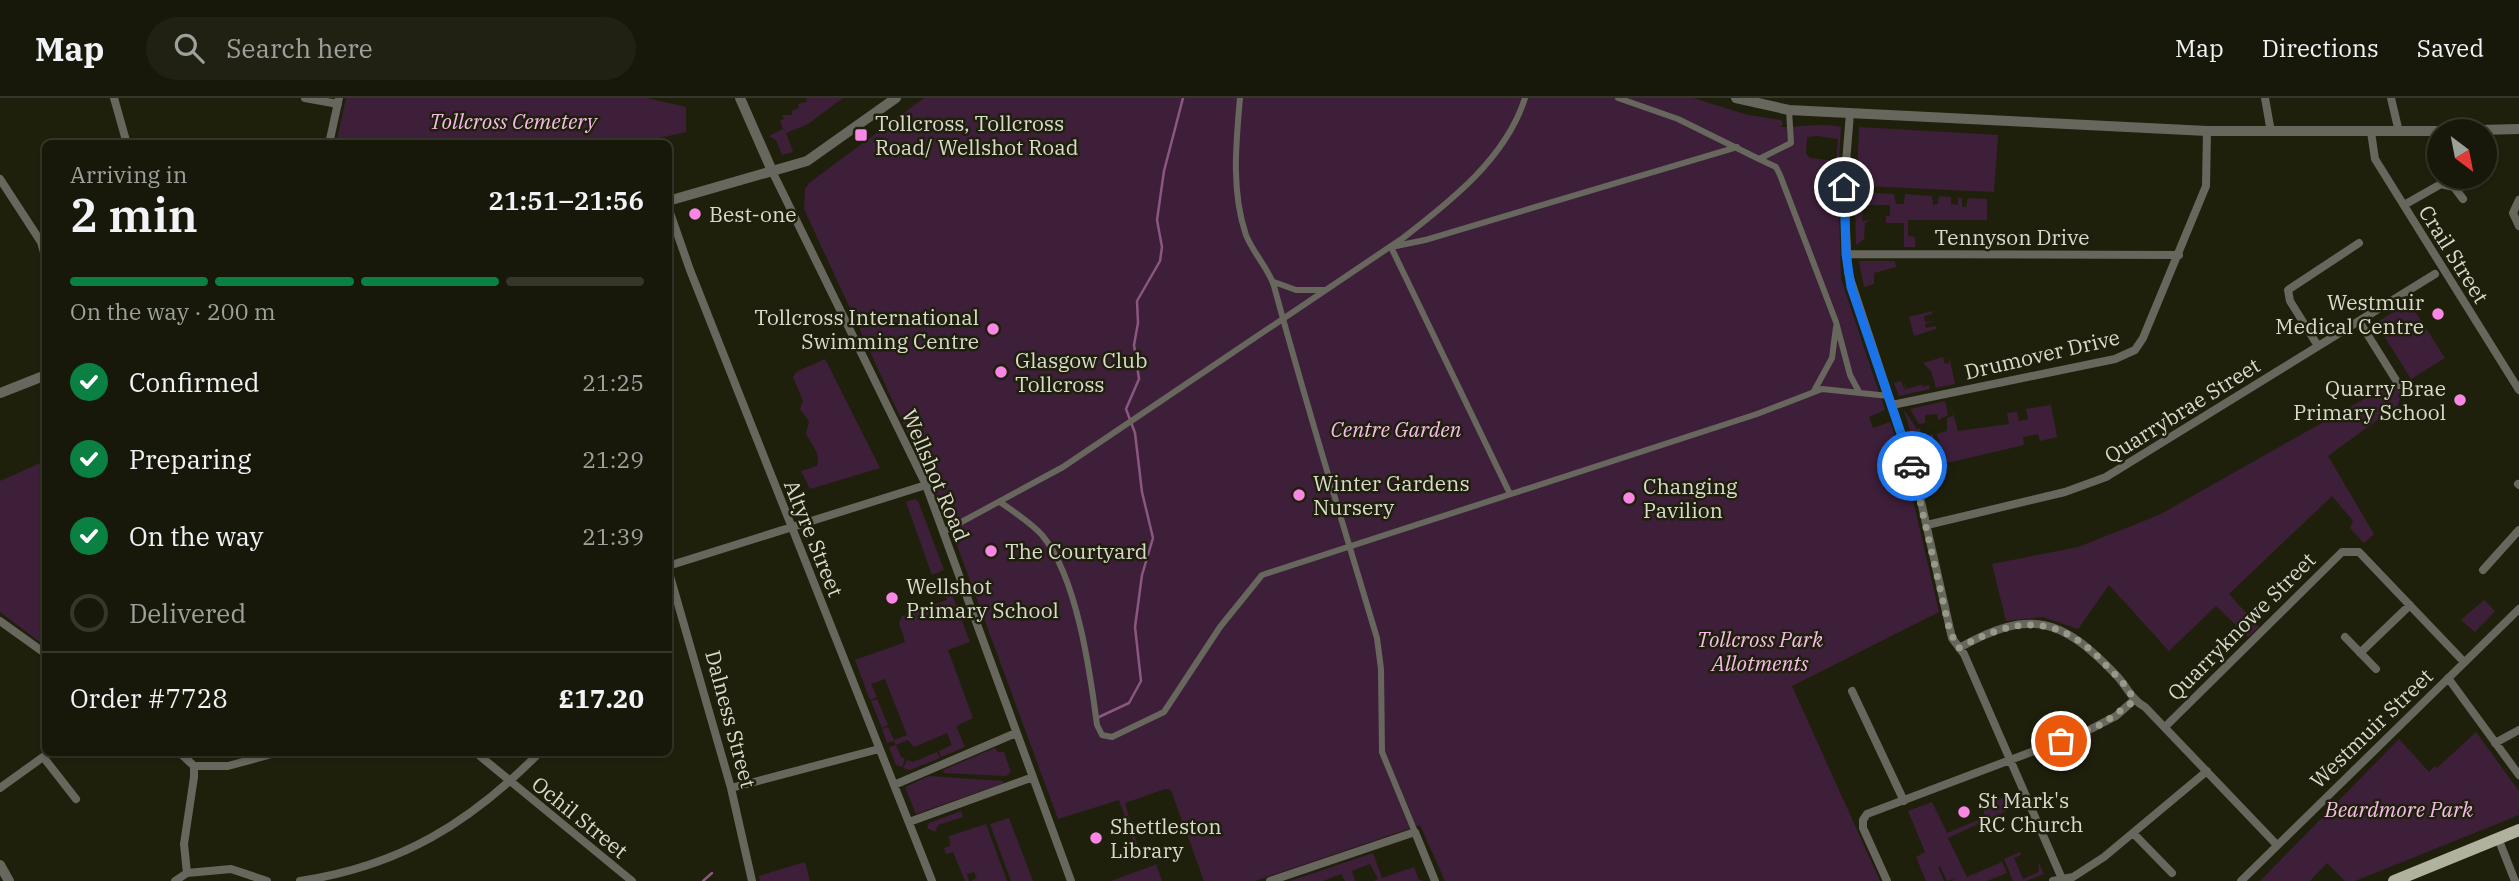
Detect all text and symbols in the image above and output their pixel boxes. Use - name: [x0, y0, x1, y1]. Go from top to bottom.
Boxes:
- search box: [146, 17, 636, 80]
- text: Map: [35, 27, 104, 70]
- icon: search: [170, 29, 208, 67]
- text: Search here: [226, 31, 373, 65]
- text: Map: [2175, 32, 2224, 64]
- text: Directions: [2262, 32, 2379, 64]
- text: Saved: [2417, 32, 2484, 64]
- park label: Tollcross Cemetery: [430, 107, 599, 135]
- place label: Tollcross, Tollcross Road/ Wellshot Road: [875, 109, 1079, 161]
- north arrow: [2427, 119, 2497, 189]
- map controls: [2427, 119, 2497, 189]
- marker: Tollcross, Tollcross Road/ Wellshot Road: [853, 127, 869, 143]
- pin: [1814, 157, 1874, 217]
- text: Arriving in: [70, 159, 187, 189]
- icon: home: [1825, 168, 1863, 206]
- text: 21:51–21:56: [488, 183, 644, 217]
- text: 2 min: [70, 185, 198, 245]
- place label: Best-one: [709, 200, 797, 228]
- street label: Crail Street: [2413, 200, 2495, 308]
- marker: Best-one: [687, 206, 703, 222]
- street label: Tennyson Drive: [1934, 223, 2090, 251]
- place label: Westmuir Medical Centre: [2275, 288, 2425, 340]
- text: On the way · 200 m: [70, 296, 276, 326]
- place label: Tollcross International Swimming Centre: [754, 303, 979, 355]
- marker: Westmuir Medical Centre: [2430, 306, 2446, 322]
- marker: Tollcross International Swimming Centre: [985, 321, 1001, 337]
- street label: Drumover Drive: [1962, 323, 2122, 385]
- place label: Glasgow Club Tollcross: [1015, 346, 1148, 398]
- street label: Quarrybrae Street: [2099, 351, 2265, 469]
- icon: check: [70, 363, 108, 401]
- marker: Glasgow Club Tollcross: [993, 364, 1009, 380]
- text: Confirmed: [129, 365, 260, 399]
- text: 21:25: [582, 367, 644, 397]
- place label: Quarry Brae Primary School: [2293, 374, 2446, 426]
- marker: Quarry Brae Primary School: [2452, 392, 2468, 408]
- street label: Wellshot Road: [896, 405, 976, 545]
- park label: Centre Garden: [1331, 415, 1461, 443]
- courier: [1877, 431, 1947, 501]
- icon: check: [70, 440, 108, 478]
- text: Preparing: [129, 442, 251, 476]
- text: 21:29: [582, 444, 644, 474]
- icon: car: [1893, 447, 1931, 485]
- place label: Winter Gardens Nursery: [1313, 469, 1470, 521]
- place label: Changing Pavilion: [1643, 472, 1738, 524]
- street label: Altyre Street: [778, 475, 850, 601]
- marker: Winter Gardens Nursery: [1291, 487, 1307, 503]
- marker: Changing Pavilion: [1621, 490, 1637, 506]
- icon: check: [70, 517, 108, 555]
- text: On the way: [129, 519, 263, 553]
- text: 21:39: [582, 521, 644, 551]
- place label: The Courtyard: [1005, 537, 1148, 565]
- marker: The Courtyard: [983, 543, 999, 559]
- street label: Quarryknowe Street: [2161, 546, 2321, 706]
- place label: Wellshot Primary School: [906, 572, 1059, 624]
- marker: Wellshot Primary School: [884, 590, 900, 606]
- text: Delivered: [129, 596, 246, 630]
- park label: Tollcross Park Allotments: [1697, 625, 1824, 677]
- street label: Dalness Street: [699, 647, 763, 791]
- street label: Westmuir Street: [2303, 662, 2439, 794]
- text: Order #7728: [70, 681, 228, 715]
- text: £17.20: [559, 681, 644, 715]
- pin: [2031, 711, 2091, 771]
- icon: bag: [2042, 722, 2080, 760]
- street label: Ochil Street: [526, 770, 634, 864]
- place label: St Mark's RC Church: [1978, 786, 2083, 838]
- park label: Beardmore Park: [2324, 795, 2474, 823]
- marker: St Mark's RC Church: [1956, 804, 1972, 820]
- place label: Shettleston Library: [1110, 812, 1222, 864]
- marker: Shettleston Library: [1088, 830, 1104, 846]

